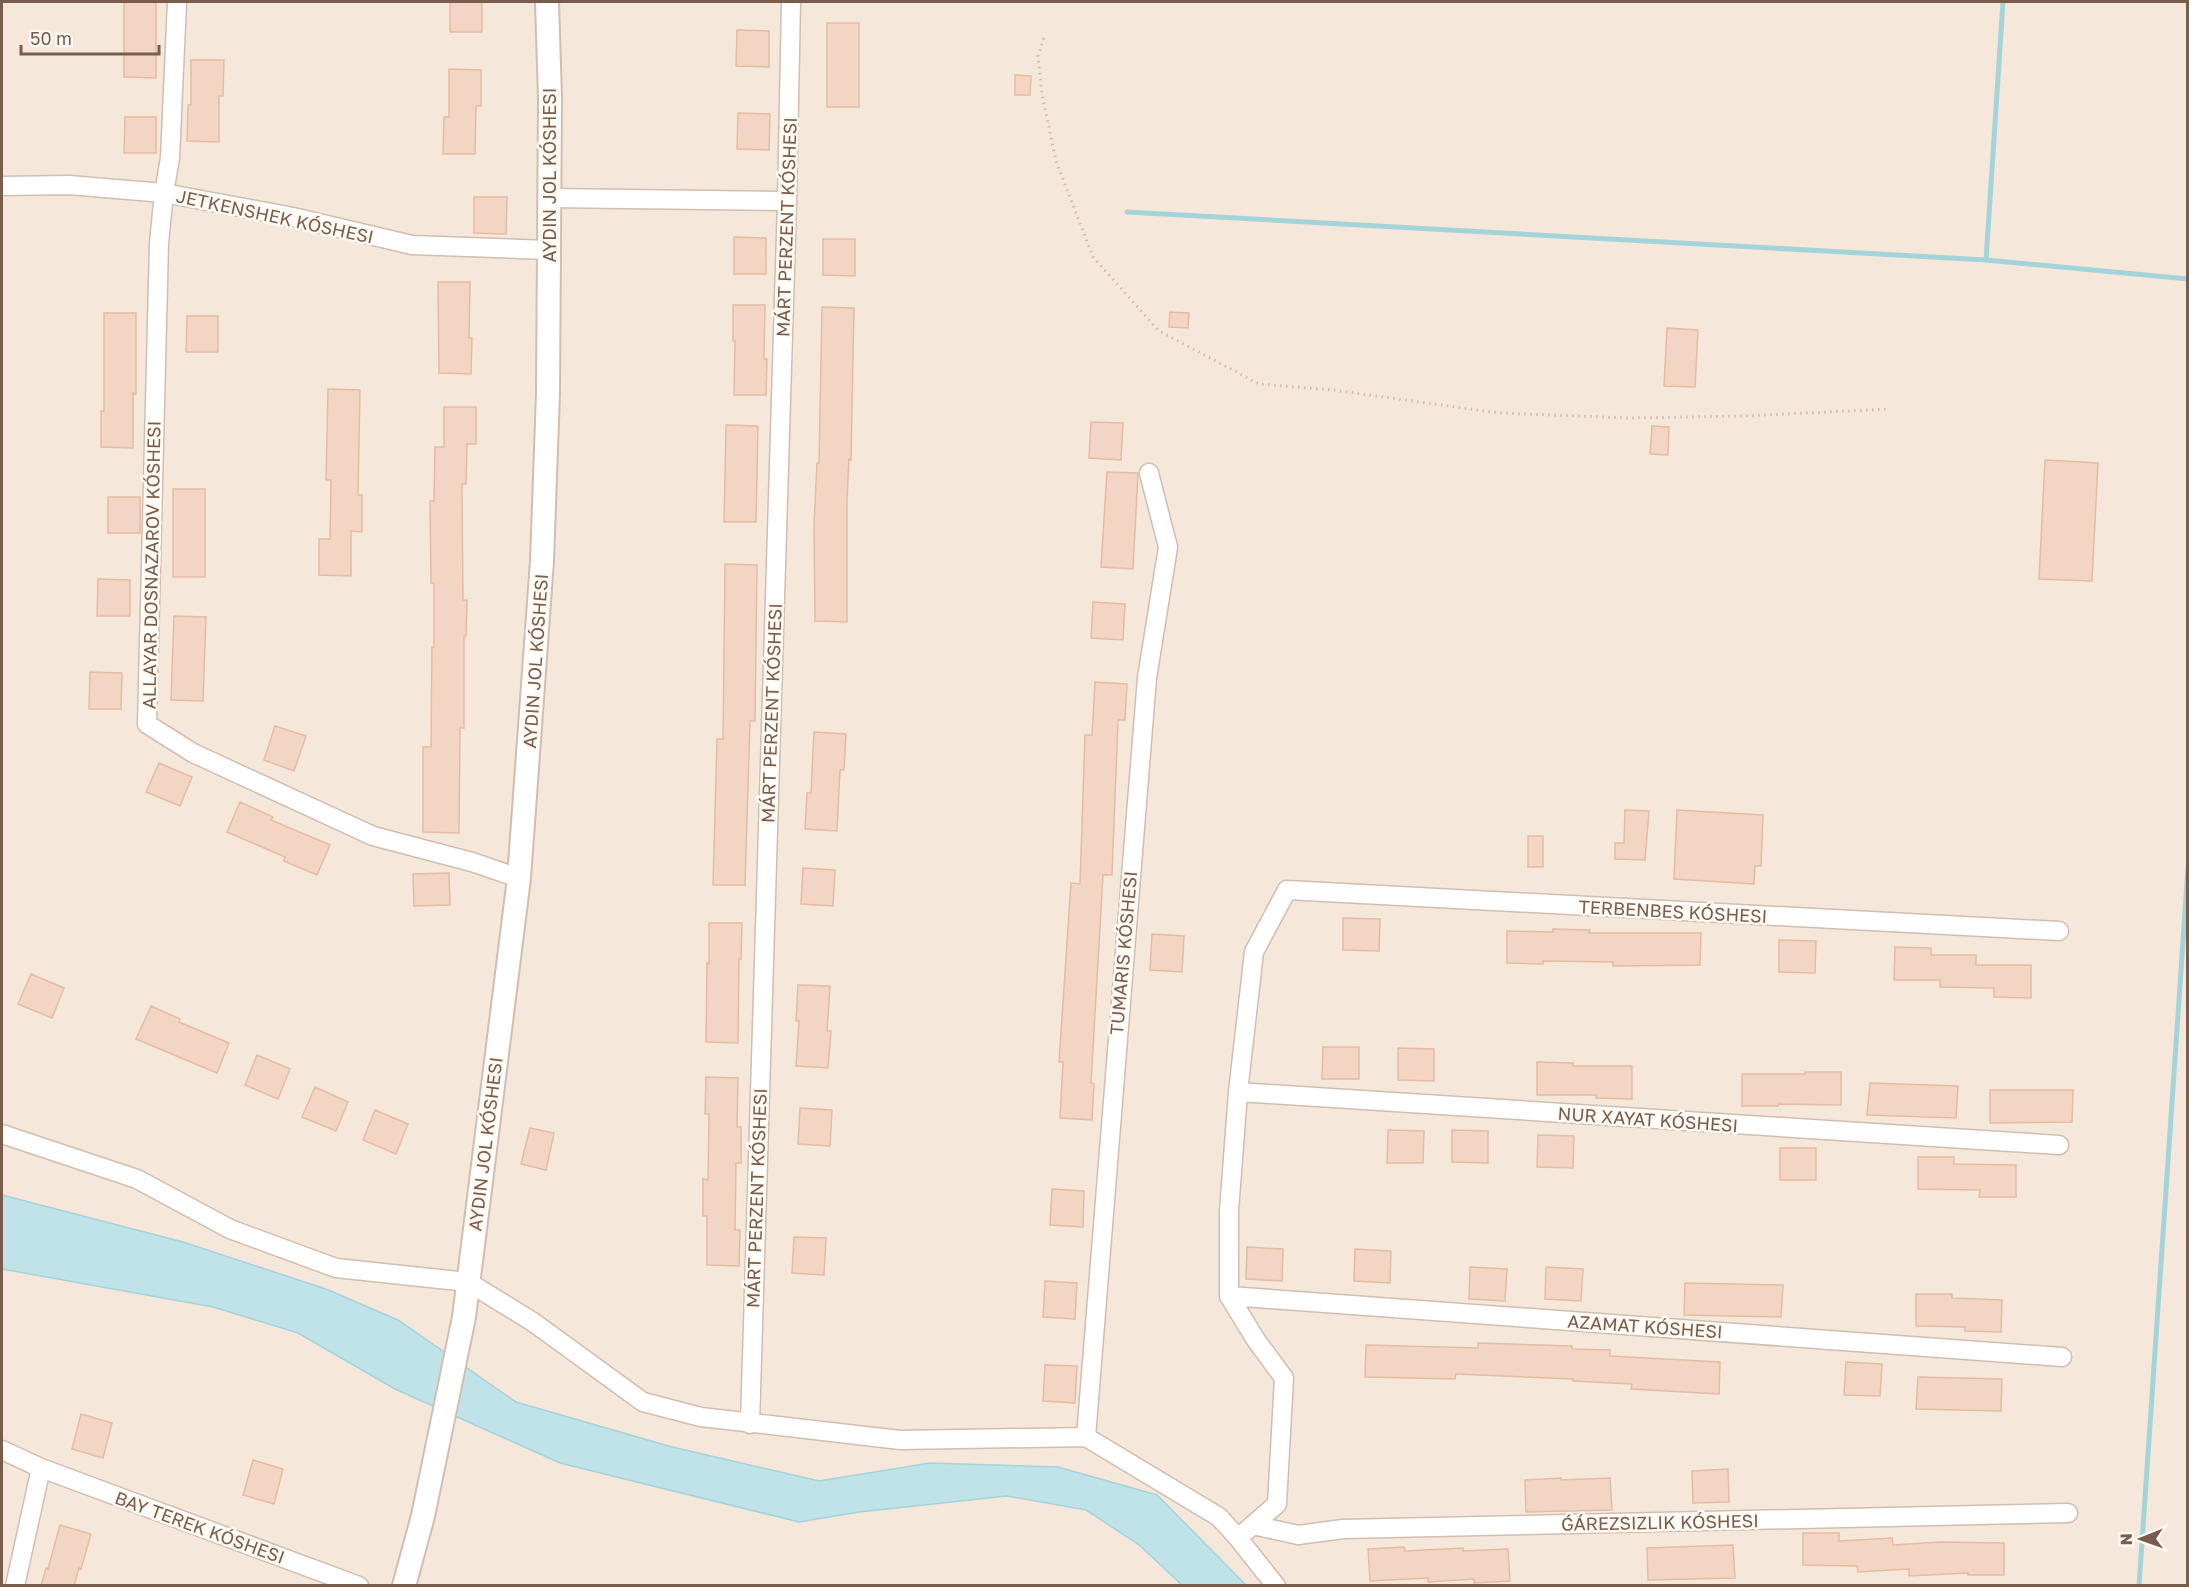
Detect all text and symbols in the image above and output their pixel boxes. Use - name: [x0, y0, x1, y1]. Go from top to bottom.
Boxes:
- scale bar: [21, 18, 159, 56]
- text: 50 m: [30, 27, 72, 49]
- street label: AYDIN JOL KÓSHESI: [538, 87, 560, 263]
- street label: MÁRT PERZENT KÓSHESI: [771, 117, 801, 337]
- street label: JETKENSHEK KÓSHESI: [174, 184, 376, 248]
- street label: ALLAYAR DOSNAZAROV KÓSHESI: [137, 421, 165, 709]
- street label: AYDIN JOL KÓSHESI: [518, 573, 552, 749]
- street label: MÁRT PERZENT KÓSHESI: [756, 603, 786, 823]
- street label: TUMARIS KÓSHESI: [1105, 870, 1141, 1036]
- street label: TERBENBES KÓSHESI: [1578, 895, 1768, 927]
- street label: AYDIN JOL KÓSHESI: [463, 1056, 507, 1232]
- street label: MÁRT PERZENT KÓSHESI: [741, 1088, 771, 1308]
- street label: NUR XAYAT KÓSHESI: [1557, 1102, 1739, 1136]
- street label: AZAMAT KÓSHESI: [1567, 1310, 1723, 1342]
- street label: BAY TEREK KÓSHESI: [112, 1486, 288, 1568]
- street label: ǴÁREZSIZLIK KÓSHESI: [1561, 1509, 1759, 1535]
- north arrow: [2111, 1509, 2171, 1569]
- text: N: [2116, 1533, 2136, 1546]

